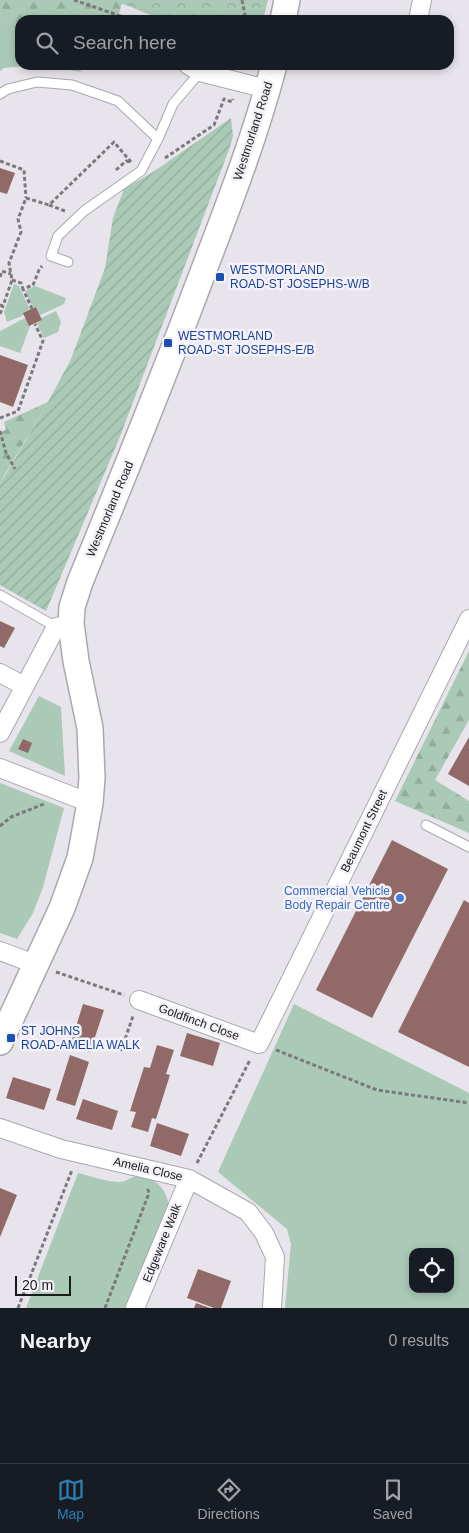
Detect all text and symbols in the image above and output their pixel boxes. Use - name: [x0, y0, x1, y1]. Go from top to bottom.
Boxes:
- search box: [15, 15, 454, 70]
- icon: search: [33, 29, 61, 57]
- text: Search here: [73, 32, 177, 53]
- street label: Westmorland Road: [231, 80, 275, 182]
- place label: WESTMORLAND ROAD-ST JOSEPHS-W/B: [230, 263, 370, 291]
- marker: WESTMORLAND ROAD-ST JOSEPHS-W/B: [214, 271, 226, 283]
- place label: WESTMORLAND ROAD-ST JOSEPHS-E/B: [178, 329, 314, 357]
- marker: WESTMORLAND ROAD-ST JOSEPHS-E/B: [162, 337, 174, 349]
- street label: Westmorland Road: [84, 459, 136, 559]
- street label: Beaumont Street: [338, 787, 390, 875]
- place label: Commercial Vehicle Body Repair Centre: [284, 884, 390, 912]
- marker: Commercial Vehicle Body Repair Centre: [394, 892, 406, 904]
- street label: Goldfinch Close: [157, 1001, 241, 1043]
- place label: ST JOHNS ROAD-AMELIA WALK: [21, 1024, 140, 1052]
- marker: ST JOHNS ROAD-AMELIA WALK: [5, 1032, 17, 1044]
- street label: Amelia Close: [112, 1154, 184, 1184]
- street label: Edgeware Walk: [140, 1201, 185, 1284]
- map controls: [409, 1248, 454, 1293]
- button: locate: [409, 1248, 454, 1293]
- scale bar: [15, 1273, 71, 1296]
- text: 20 m: [22, 1277, 53, 1293]
- text: Nearby: [20, 1329, 91, 1352]
- text: 0 results: [389, 1332, 449, 1349]
- tab: Map: [57, 1476, 85, 1522]
- tab: Directions: [198, 1476, 260, 1522]
- tab: Saved: [373, 1476, 412, 1522]

